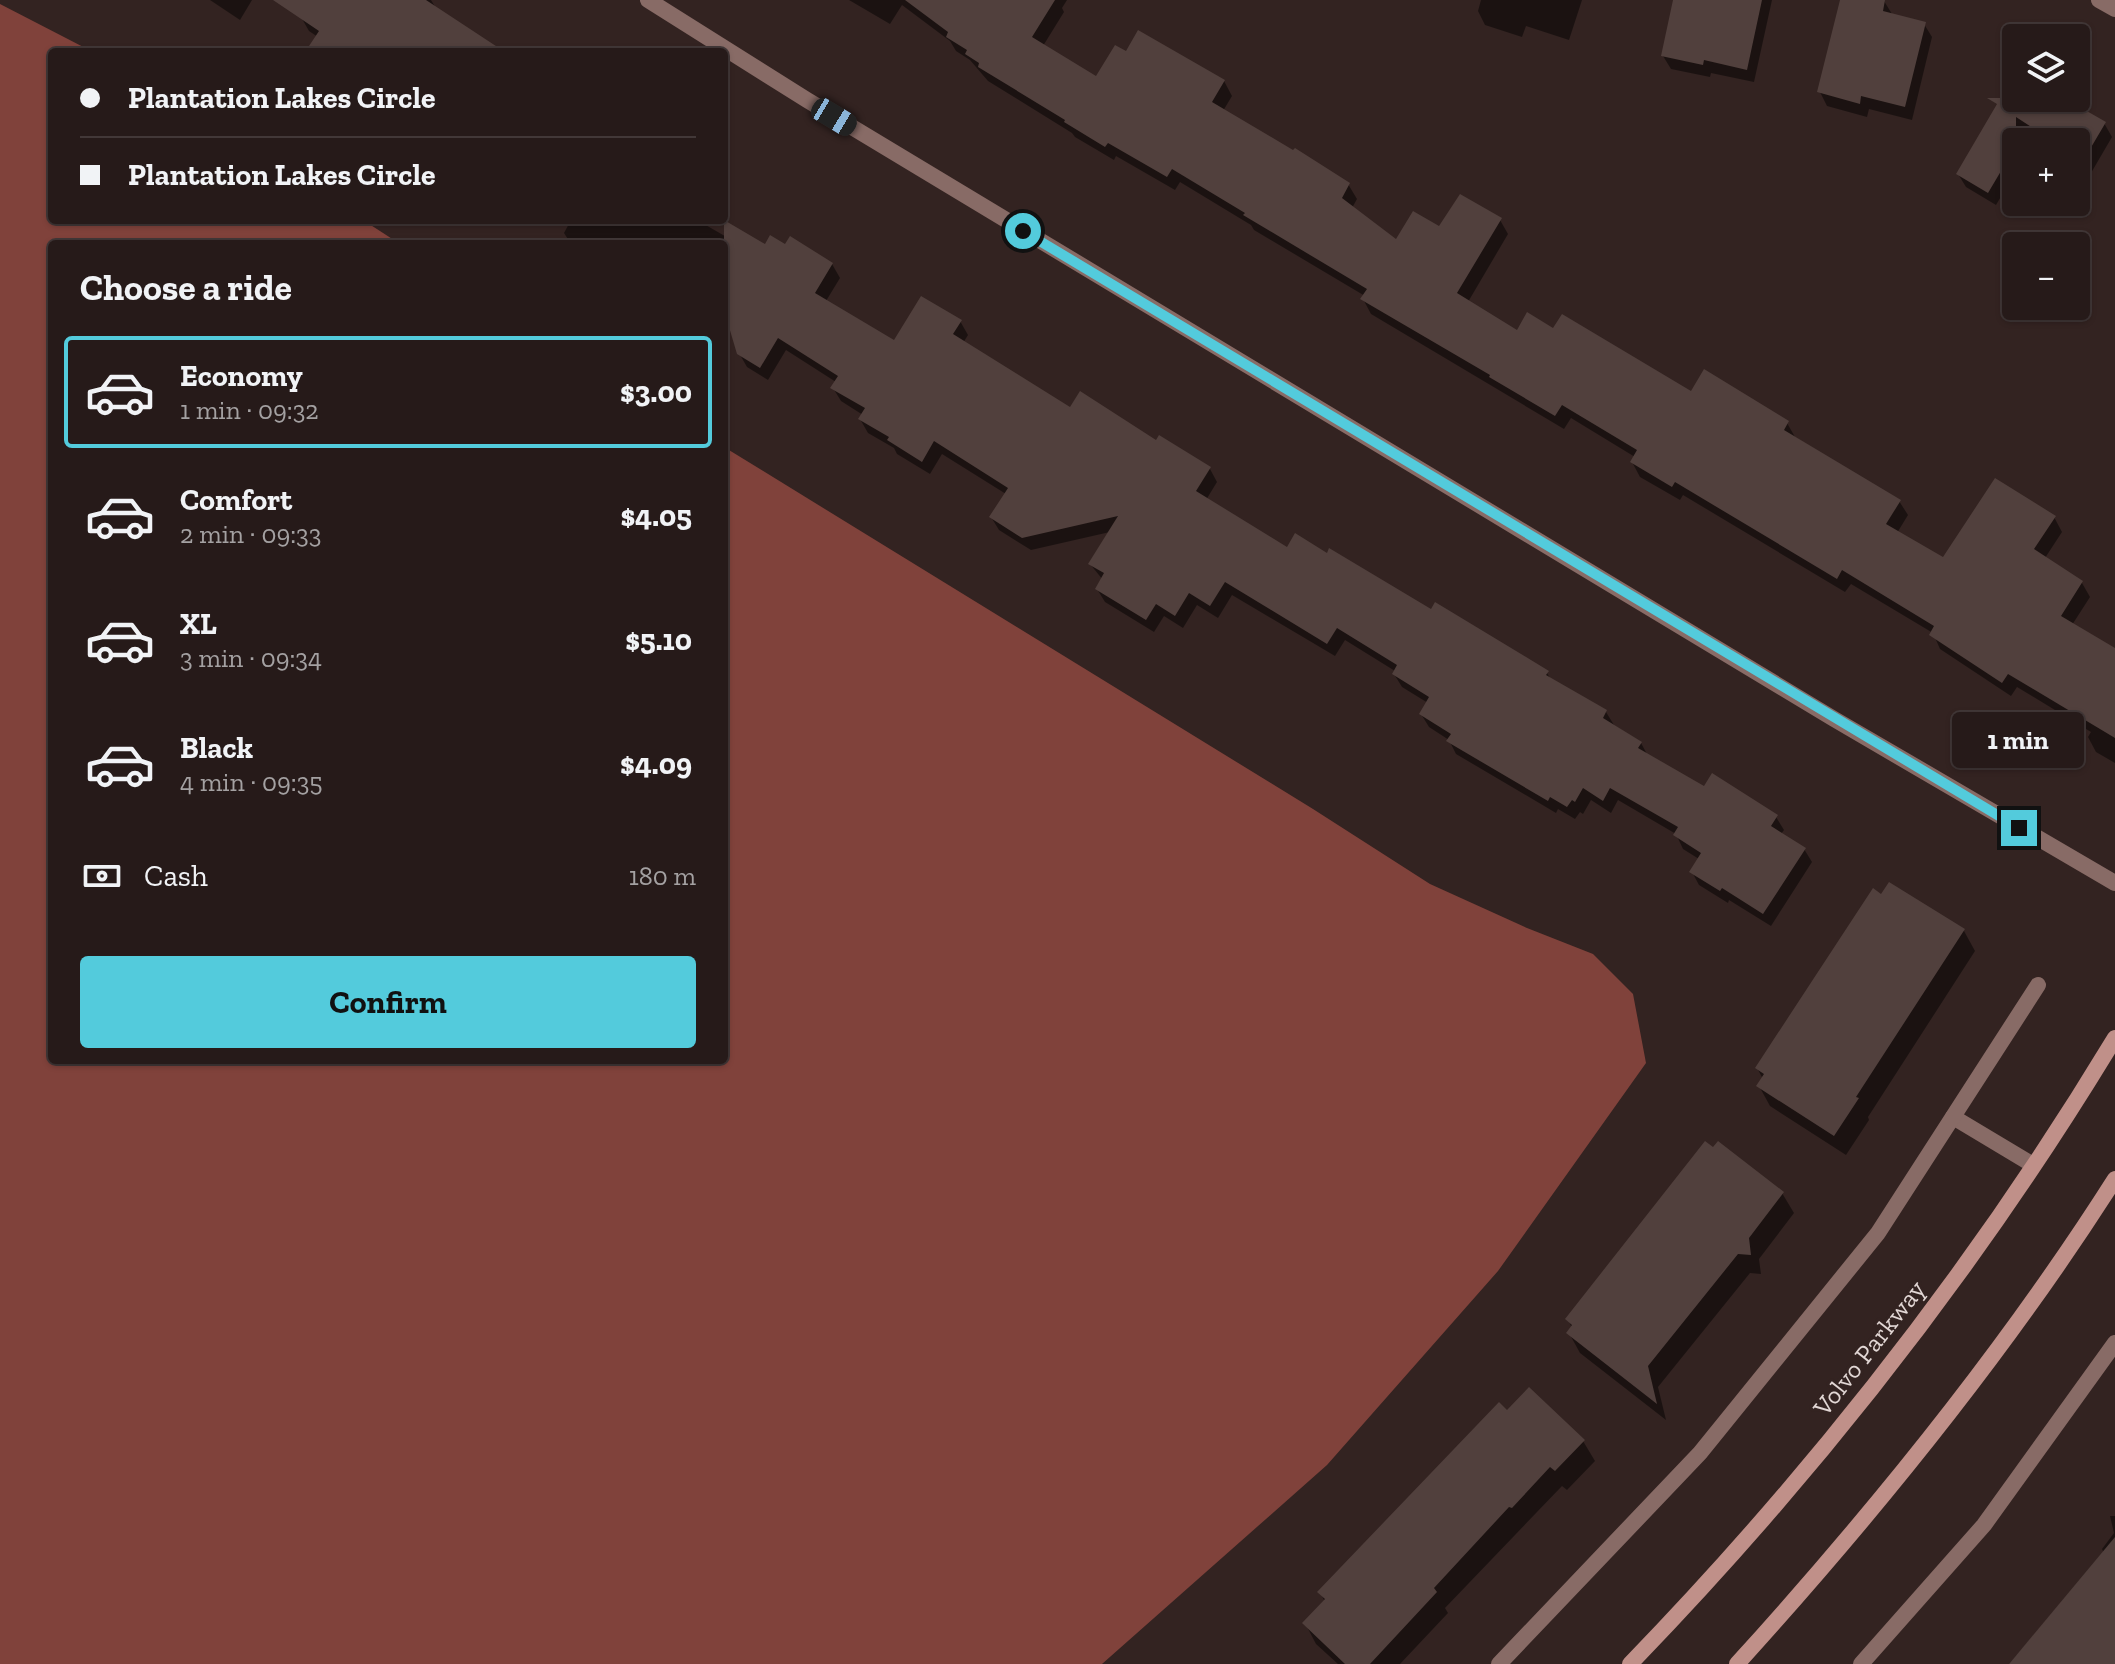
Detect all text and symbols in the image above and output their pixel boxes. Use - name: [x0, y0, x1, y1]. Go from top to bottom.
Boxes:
- map controls: [2002, 24, 2090, 320]
- button: layers: [2002, 24, 2090, 112]
- text: Plantation Lakes Circle: [128, 80, 436, 116]
- car: [807, 94, 861, 140]
- button: +: [2002, 128, 2090, 216]
- text: Plantation Lakes Circle: [128, 157, 436, 193]
- route start: [1005, 213, 1041, 249]
- button: −: [2002, 232, 2090, 320]
- text: Choose a ride: [80, 266, 292, 309]
- icon: car: [84, 356, 156, 428]
- text: Economy: [180, 358, 303, 394]
- text: $3.00: [620, 374, 692, 410]
- text: 1 min · 09:32: [180, 394, 319, 426]
- icon: car: [84, 480, 156, 552]
- text: Comfort: [180, 482, 292, 518]
- text: $4.05: [620, 498, 692, 534]
- text: 2 min · 09:33: [180, 518, 321, 550]
- icon: car: [84, 604, 156, 676]
- text: XL: [180, 606, 217, 642]
- text: $5.10: [625, 622, 692, 658]
- text: 3 min · 09:34: [180, 642, 322, 674]
- callout: 1 min: [1953, 712, 2085, 768]
- text: 1 min: [1987, 724, 2049, 756]
- icon: car: [84, 728, 156, 800]
- text: Black: [180, 730, 253, 766]
- text: $4.09: [620, 746, 692, 782]
- text: 4 min · 09:35: [180, 766, 323, 798]
- route end: [2001, 810, 2037, 846]
- icon: cash: [80, 854, 124, 898]
- text: Cash: [144, 858, 208, 894]
- text: 180 m: [629, 860, 696, 892]
- button: Confirm: [80, 956, 696, 1048]
- street label: Volvo Parkway: [1805, 1273, 1933, 1423]

